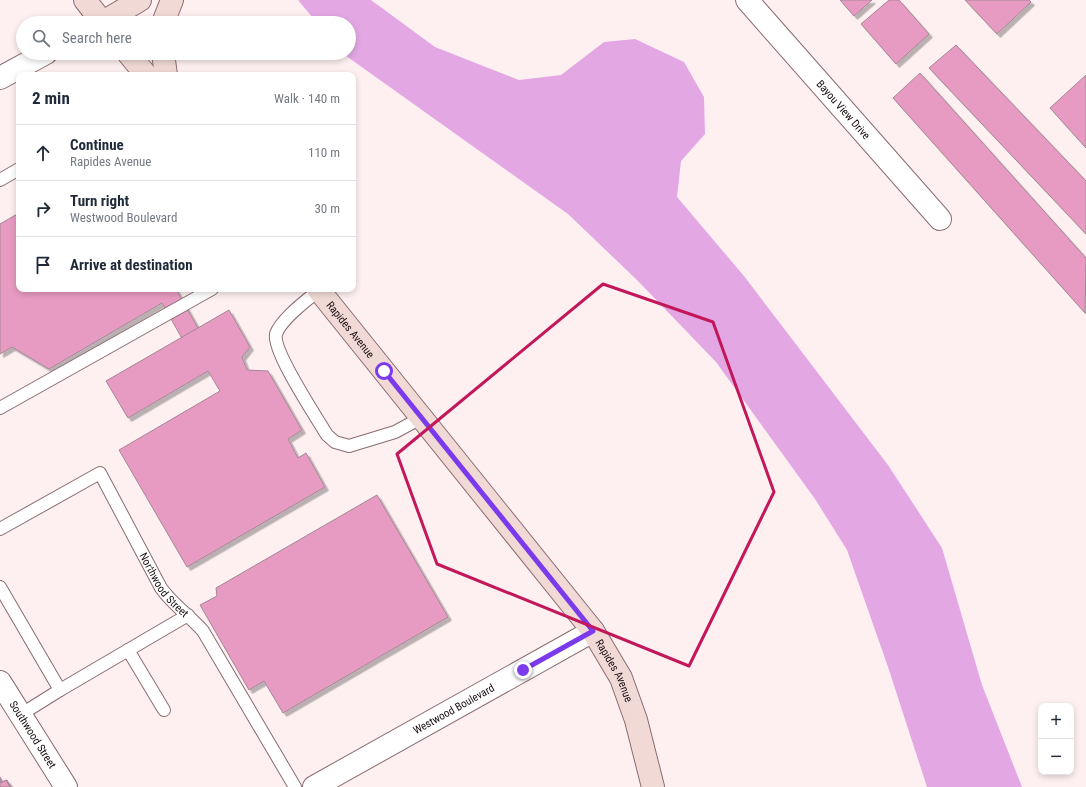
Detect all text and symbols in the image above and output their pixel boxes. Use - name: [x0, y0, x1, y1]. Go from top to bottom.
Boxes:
- search box: [16, 16, 356, 60]
- icon: search: [30, 27, 52, 49]
- text: Search here: [62, 29, 132, 47]
- street label: Bayou View Drive: [814, 78, 873, 142]
- text: 2 min: [32, 88, 70, 108]
- text: Walk · 140 m: [274, 91, 340, 106]
- text: Continue: [70, 136, 124, 154]
- icon: ahead: [32, 142, 54, 164]
- text: 110 m: [308, 145, 340, 160]
- text: Rapides Avenue: [70, 154, 151, 169]
- text: Turn right: [70, 192, 129, 210]
- icon: right: [32, 198, 54, 220]
- text: 30 m: [314, 201, 340, 216]
- text: Westwood Boulevard: [70, 210, 177, 225]
- icon: arrive: [32, 254, 54, 276]
- text: Arrive at destination: [70, 256, 193, 274]
- street label: Rapides Avenue: [324, 299, 377, 361]
- route start: [375, 362, 393, 380]
- street label: Northwood Street: [137, 551, 191, 620]
- street label: Rapides Avenue: [592, 637, 635, 704]
- route end: [514, 661, 532, 679]
- street label: Westwood Boulevard: [411, 681, 497, 737]
- street label: Southwood Street: [7, 699, 59, 771]
- map controls: [1038, 703, 1074, 775]
- button: +: [1038, 703, 1074, 739]
- button: −: [1038, 739, 1074, 775]

